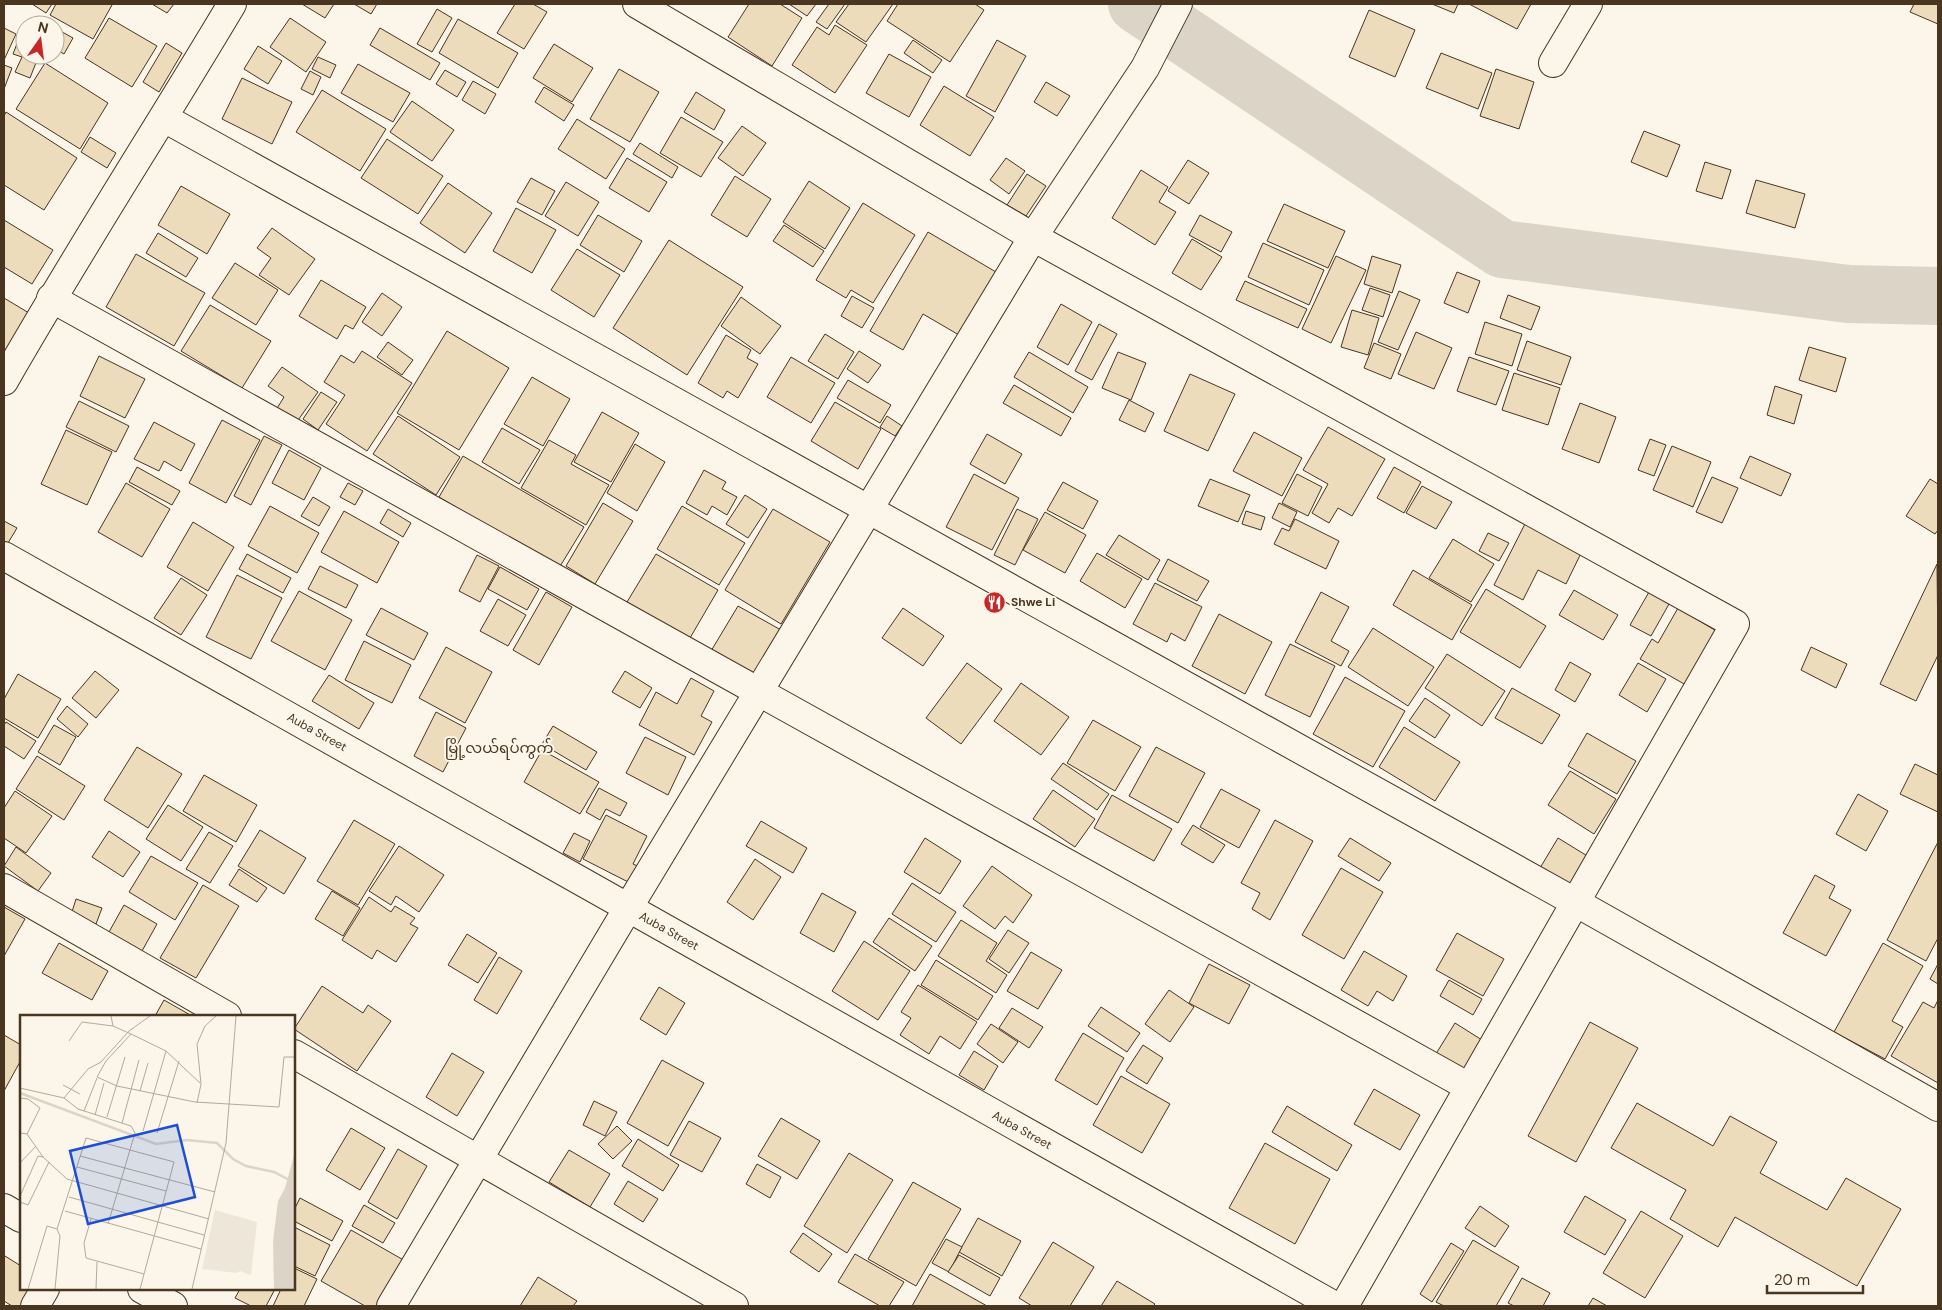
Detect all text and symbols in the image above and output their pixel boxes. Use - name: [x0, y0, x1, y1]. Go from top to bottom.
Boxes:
- north arrow: [15, 15, 65, 65]
- text: N: [36, 17, 50, 37]
- restaurant icon: Shwe Li: [983, 590, 1007, 614]
- place label: Shwe Li: [1011, 594, 1055, 610]
- street label: Auba Street: [284, 709, 350, 755]
- district label: မြို့လယ်ရပ်ကွက်: [445, 738, 553, 760]
- street label: Auba Street: [636, 908, 702, 954]
- inset map: [20, 1015, 295, 1290]
- street label: Auba Street: [989, 1107, 1055, 1153]
- scale bar: [1767, 1262, 1863, 1294]
- text: 20 m: [1774, 1270, 1810, 1290]

